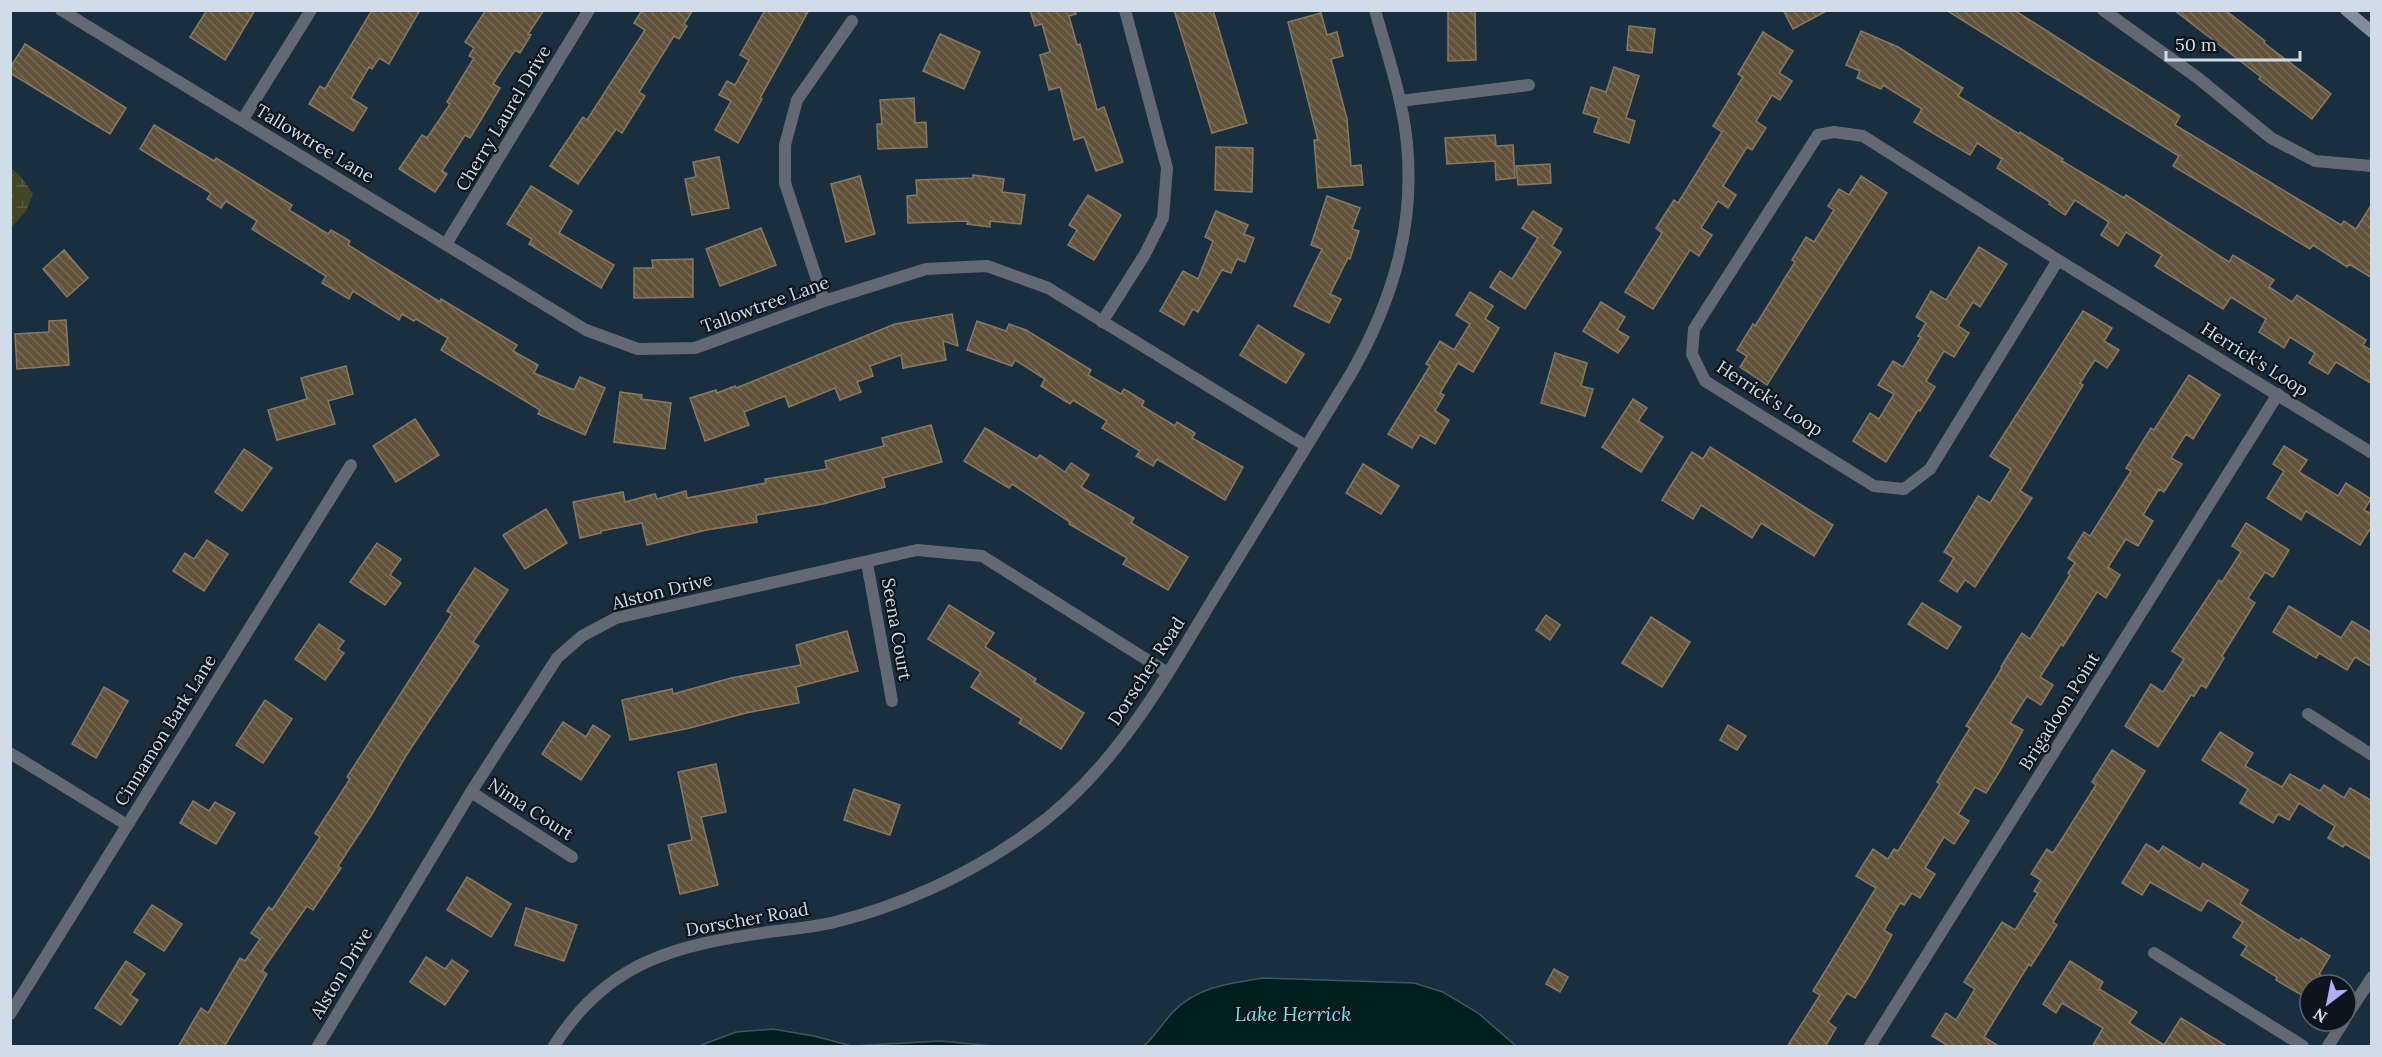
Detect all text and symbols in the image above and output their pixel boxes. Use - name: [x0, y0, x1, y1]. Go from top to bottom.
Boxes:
- scale bar: [2166, 24, 2300, 62]
- text: 50 m: [2175, 33, 2217, 56]
- street label: Cherry Laurel Drive: [450, 41, 556, 195]
- street label: Tallowtree Lane: [251, 99, 379, 188]
- street label: Tallowtree Lane: [698, 270, 832, 338]
- street label: Herrick's Loop: [2197, 317, 2313, 401]
- street label: Herrick's Loop: [1712, 355, 1828, 441]
- street label: Alston Drive: [608, 567, 715, 615]
- street label: Seena Court: [877, 576, 917, 682]
- street label: Dorscher Road: [1102, 612, 1190, 729]
- street label: Brigadoon Point: [2014, 648, 2104, 774]
- street label: Cinnamon Bark Lane: [109, 650, 221, 810]
- street label: Nima Court: [484, 773, 578, 845]
- street label: Dorscher Road: [684, 897, 811, 941]
- street label: Alston Drive: [304, 923, 377, 1024]
- north arrow: [2298, 973, 2358, 1033]
- water label: Lake Herrick: [1235, 1001, 1351, 1026]
- text: N: [2310, 1004, 2331, 1027]

